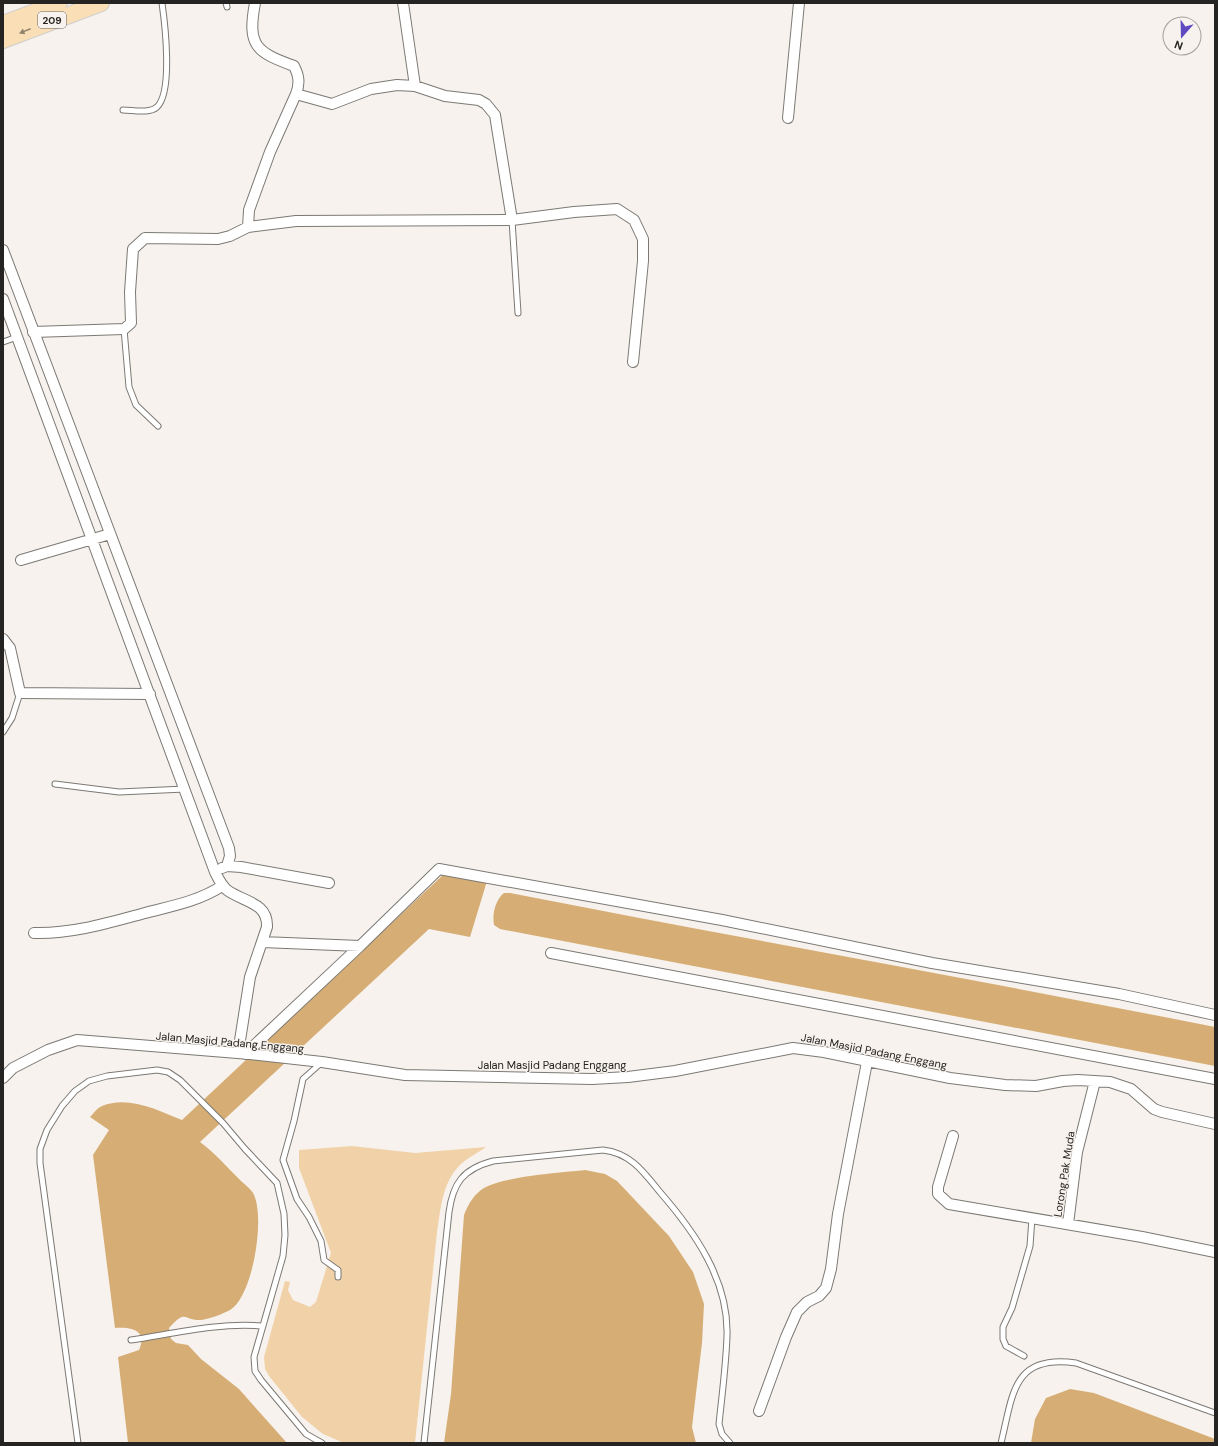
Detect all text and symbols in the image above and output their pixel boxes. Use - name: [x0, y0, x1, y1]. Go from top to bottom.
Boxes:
- road number: 209: [38, 12, 66, 28]
- north arrow: [1162, 16, 1202, 56]
- one-way arrow: [19, 28, 30, 34]
- text: N: [1172, 37, 1185, 53]
- street label: Jalan Masjid Padang Enggang: [155, 1029, 305, 1055]
- street label: Jalan Masjid Padang Enggang: [800, 1030, 948, 1072]
- street label: Jalan Masjid Padang Enggang: [478, 1058, 626, 1072]
- street label: Lorong Pak Muda: [1050, 1130, 1078, 1218]

